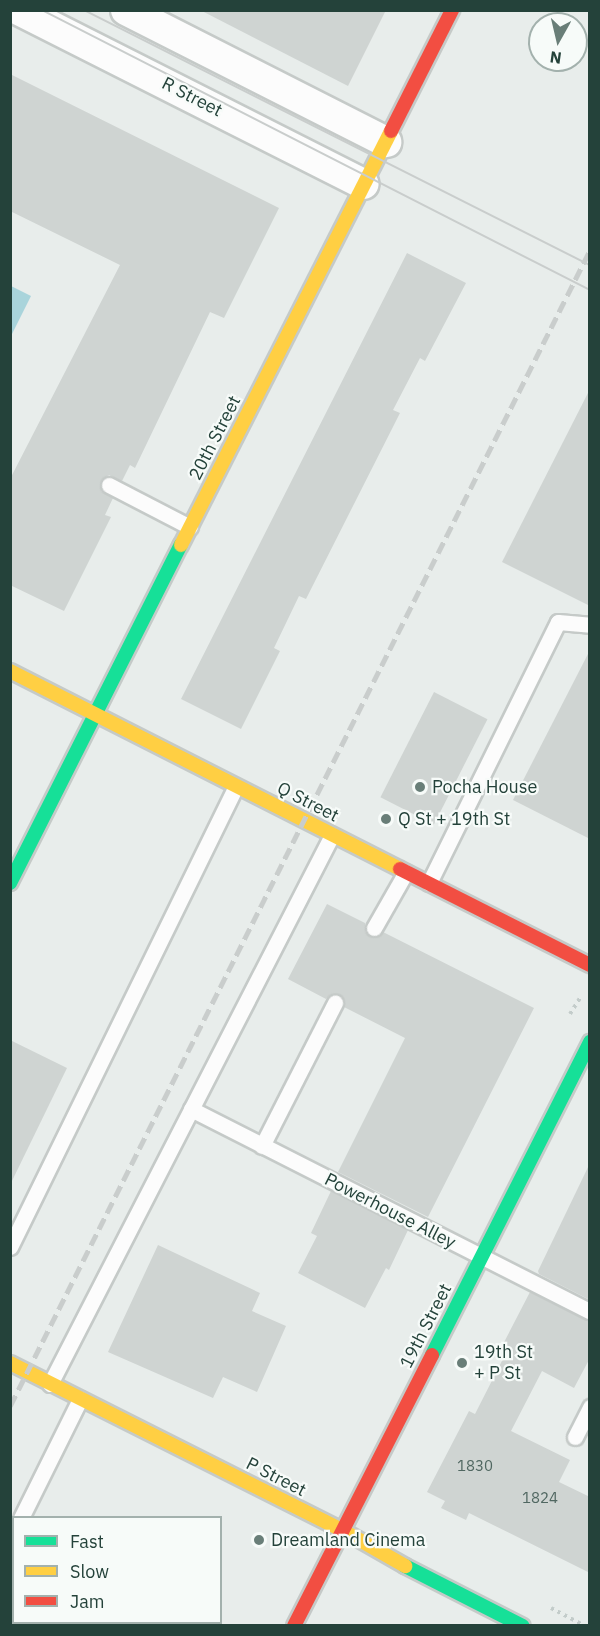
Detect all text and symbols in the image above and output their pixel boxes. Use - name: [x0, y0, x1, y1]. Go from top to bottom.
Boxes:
- north arrow: [528, 12, 588, 72]
- text: N: [549, 47, 563, 69]
- street label: R Street: [158, 73, 226, 121]
- street label: 20th Street: [185, 392, 245, 484]
- place label: Pocha House: [432, 776, 537, 798]
- street label: Q Street: [274, 777, 342, 827]
- marker: Pocha House: [413, 780, 427, 794]
- place label: Q St + 19th St: [398, 808, 510, 830]
- marker: Q St + 19th St: [379, 812, 393, 826]
- street label: Powerhouse Alley: [321, 1169, 459, 1253]
- street label: 19th Street: [396, 1280, 456, 1372]
- place label: 19th St + P St: [474, 1342, 533, 1384]
- marker: 19th St + P St: [455, 1356, 469, 1370]
- street label: P Street: [242, 1453, 310, 1501]
- house number: 1830: [457, 1457, 493, 1475]
- house number: 1824: [522, 1489, 558, 1507]
- legend: [12, 1516, 222, 1624]
- place label: Dreamland Cinema: [271, 1529, 425, 1551]
- text: Fast: [70, 1530, 104, 1553]
- marker: Dreamland Cinema: [252, 1533, 266, 1547]
- text: Slow: [70, 1560, 109, 1583]
- text: Jam: [70, 1590, 105, 1613]

